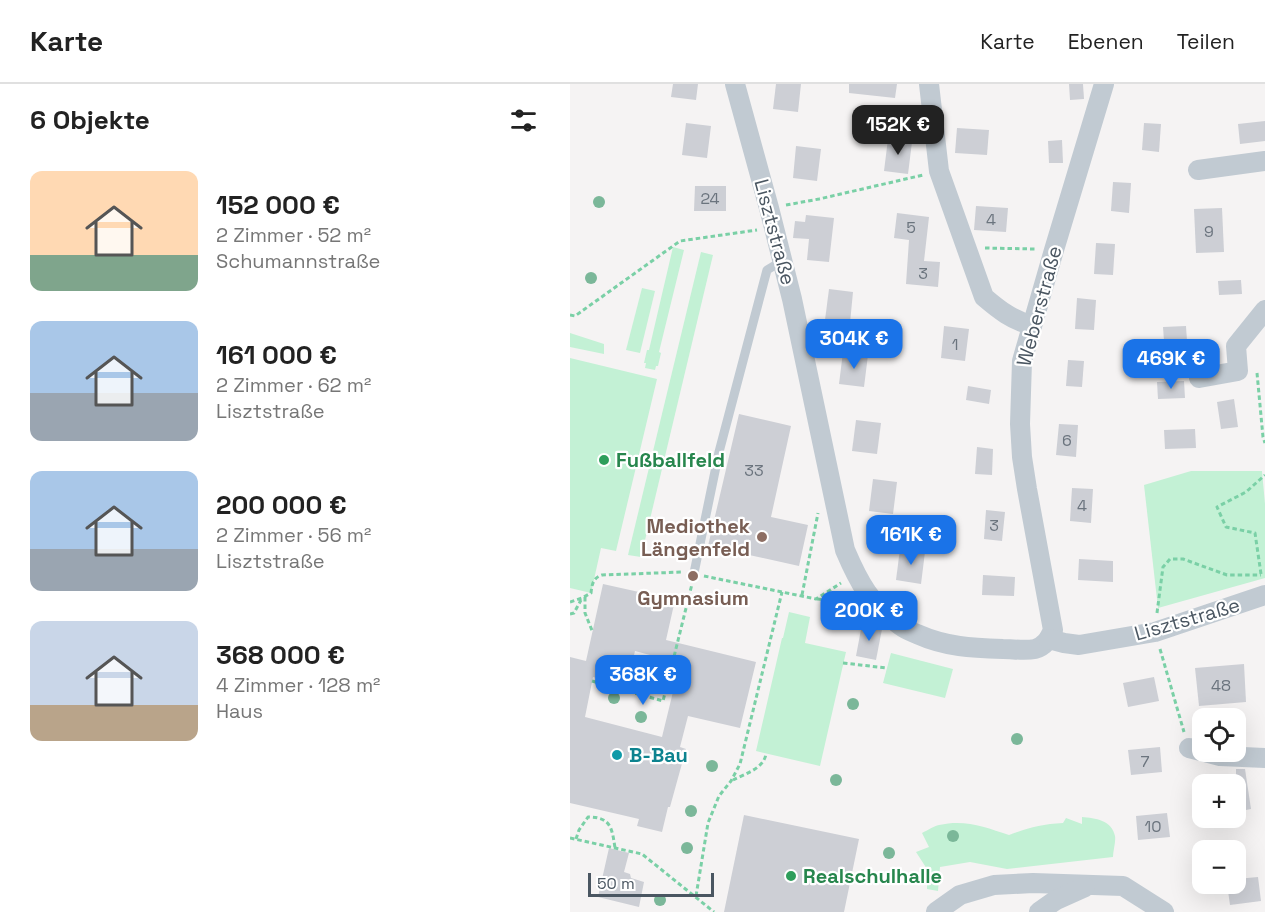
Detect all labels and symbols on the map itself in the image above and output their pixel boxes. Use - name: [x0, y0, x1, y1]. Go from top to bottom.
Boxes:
- pin: 152K €: [849, 105, 947, 156]
- street label: Lisztstraße: [748, 176, 802, 288]
- house number: 24: [700, 188, 720, 209]
- house number: 4: [986, 209, 996, 230]
- house number: 5: [906, 217, 916, 238]
- house number: 9: [1204, 221, 1214, 242]
- street label: Weberstraße: [1010, 243, 1068, 369]
- house number: 3: [918, 263, 928, 284]
- pin: 304K €: [805, 319, 903, 370]
- house number: 1: [952, 334, 958, 355]
- pin: 469K €: [1122, 339, 1220, 390]
- house number: 6: [1062, 430, 1072, 451]
- place label: Fußballfeld: [616, 447, 725, 473]
- marker: Fußballfeld: [597, 453, 611, 467]
- house number: 33: [744, 460, 764, 481]
- house number: 4: [1077, 495, 1087, 516]
- place label: Mediothek Längenfeld: [641, 513, 750, 562]
- pin: 161K €: [862, 515, 960, 566]
- house number: 3: [989, 515, 999, 536]
- marker: Mediothek Längenfeld: [755, 530, 769, 544]
- marker: Gymnasium: [686, 569, 700, 583]
- place label: Gymnasium: [637, 585, 749, 611]
- pin: 200K €: [820, 591, 918, 642]
- street label: Lisztstraße: [1131, 592, 1243, 646]
- pin: 368K €: [594, 655, 692, 706]
- house number: 48: [1211, 675, 1231, 696]
- place label: B-Bau: [629, 742, 688, 768]
- marker: B-Bau: [610, 748, 624, 762]
- house number: 7: [1140, 751, 1150, 772]
- house number: 10: [1145, 816, 1161, 837]
- place label: Realschulhalle: [803, 863, 942, 889]
- marker: Realschulhalle: [784, 869, 798, 883]
- scale bar: [588, 870, 714, 898]

